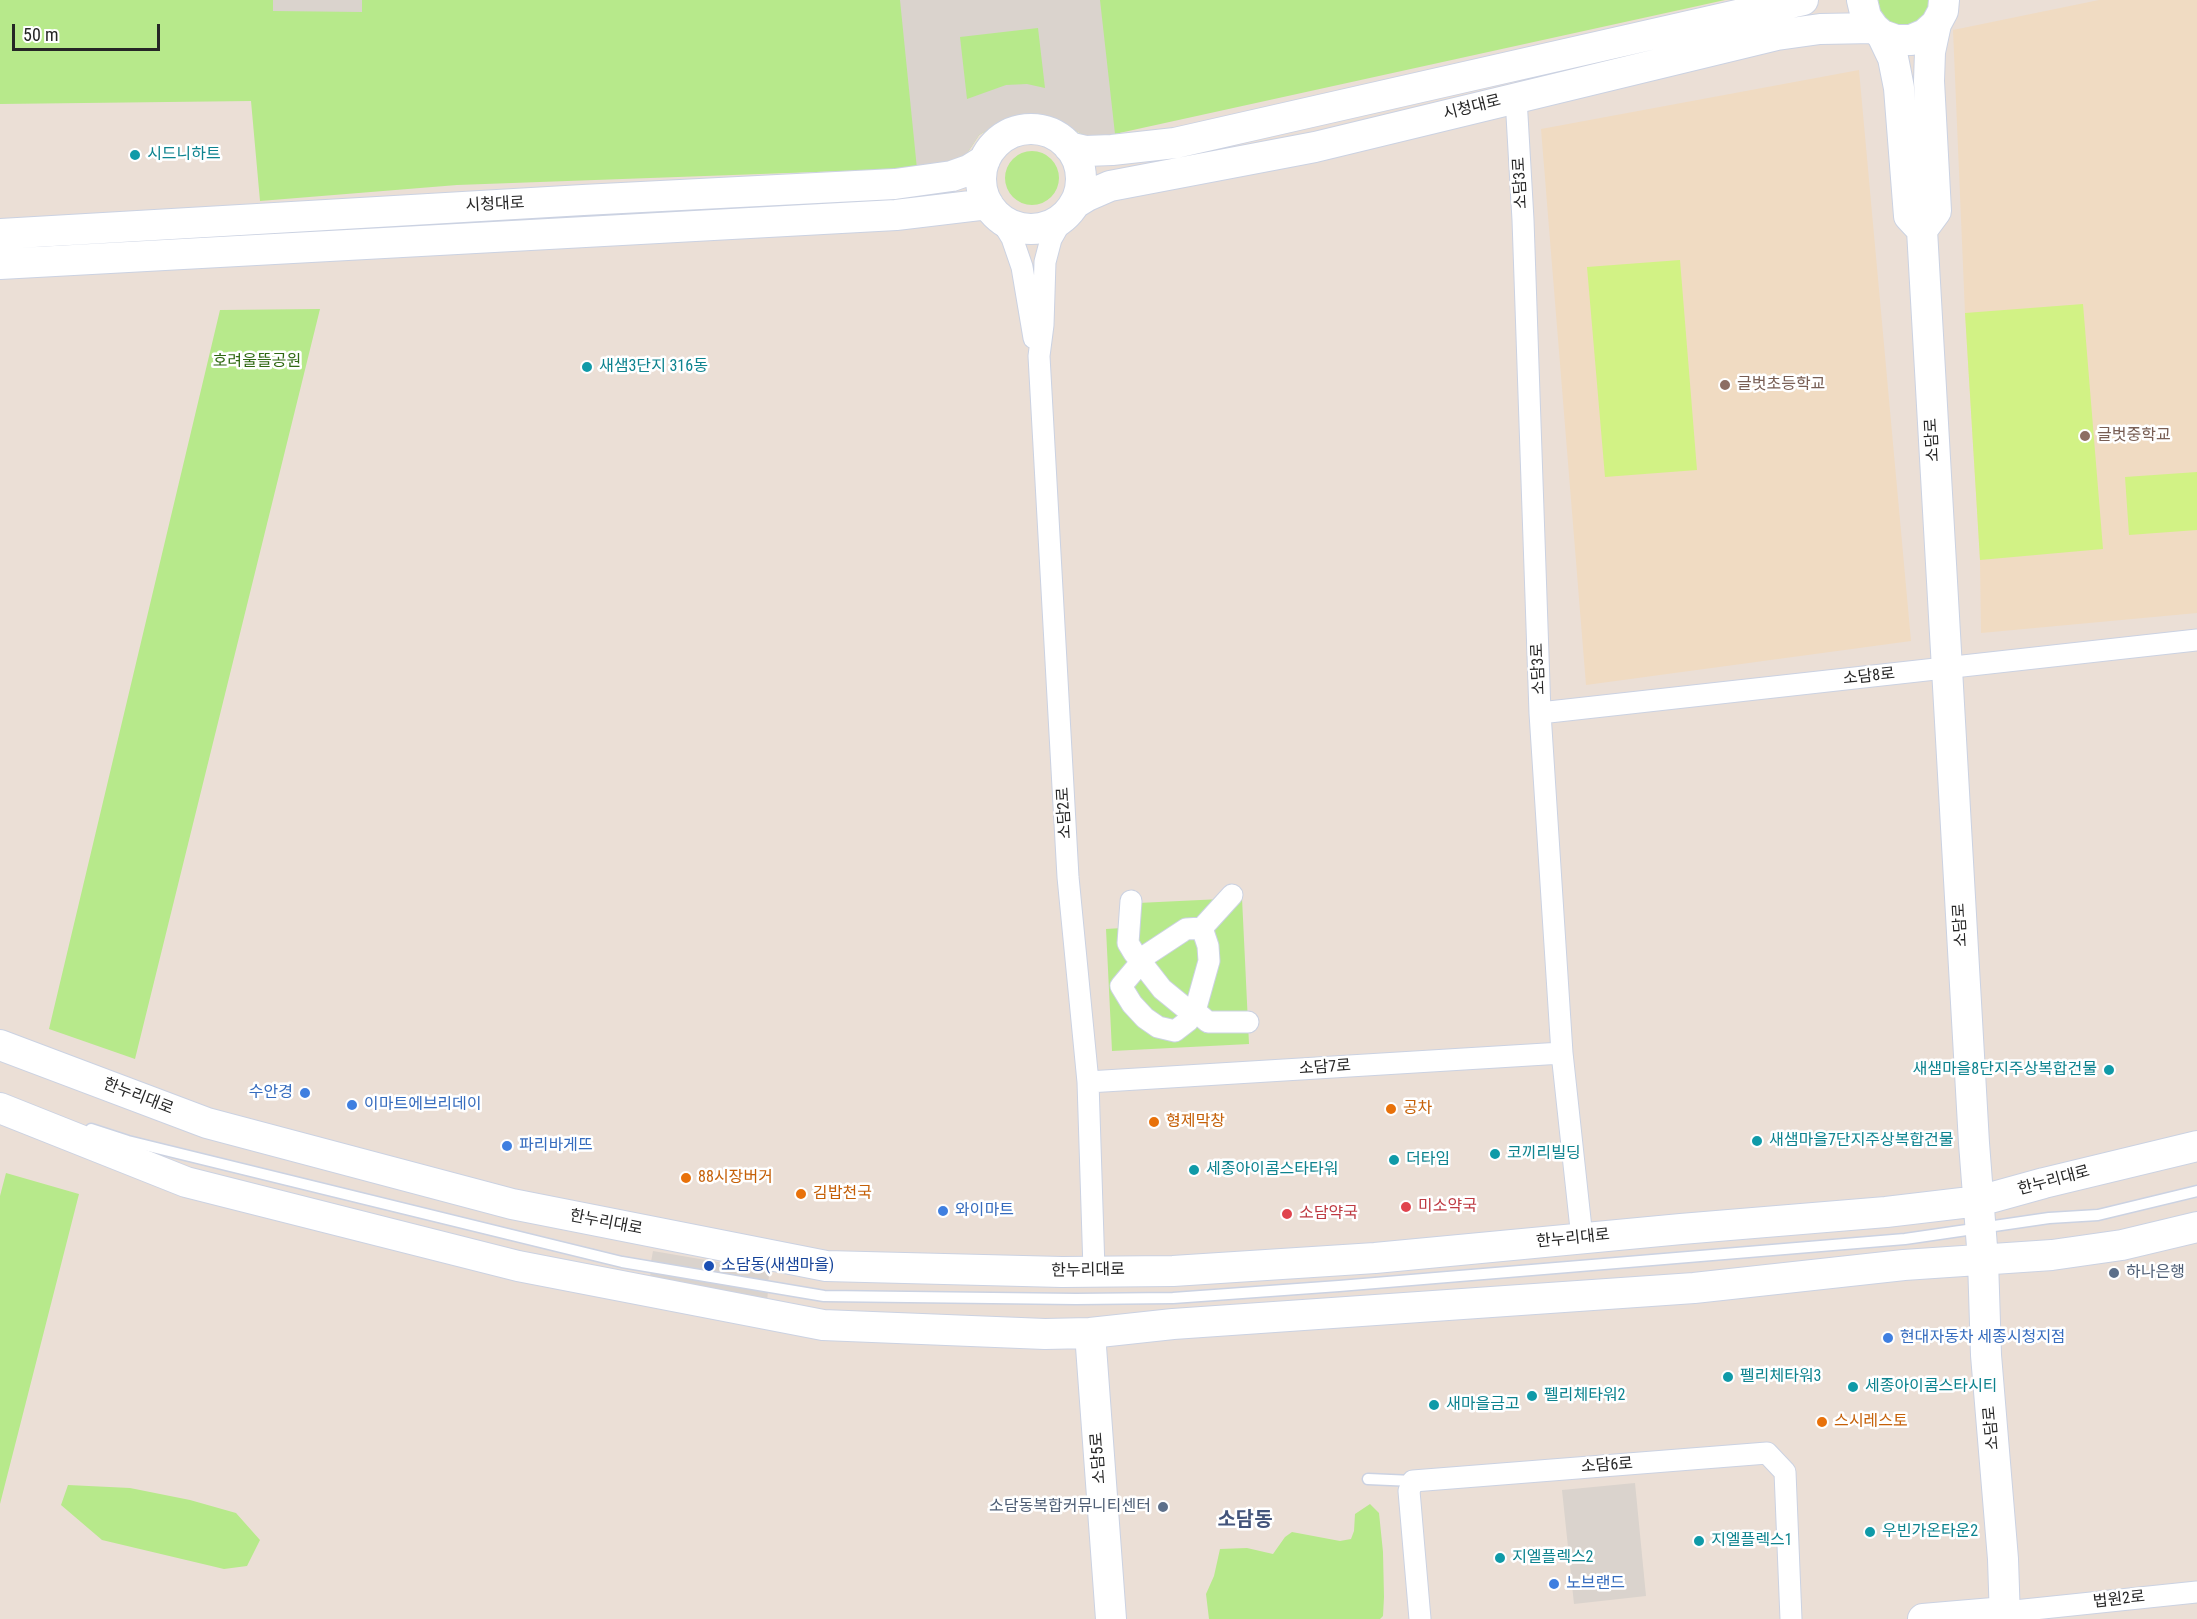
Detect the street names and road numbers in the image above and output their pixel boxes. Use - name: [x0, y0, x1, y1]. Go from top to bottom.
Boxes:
- street label: 시청대로: [1441, 92, 1503, 124]
- street label: 소담3로: [1510, 157, 1532, 209]
- street label: 시청대로: [465, 194, 525, 216]
- street label: 소담로: [1922, 417, 1944, 463]
- street label: 소담3로: [1528, 643, 1550, 695]
- street label: 소담8로: [1842, 665, 1896, 689]
- street label: 소담2로: [1054, 787, 1076, 839]
- street label: 소담로: [1950, 902, 1972, 948]
- street label: 소담7로: [1298, 1057, 1352, 1079]
- street label: 한누리대로: [100, 1075, 176, 1119]
- street label: 한누리대로: [2016, 1162, 2092, 1200]
- street label: 한누리대로: [568, 1207, 644, 1239]
- street label: 한누리대로: [1535, 1226, 1611, 1252]
- street label: 한누리대로: [1051, 1261, 1125, 1281]
- street label: 소담로: [1981, 1405, 2003, 1451]
- street label: 소담5로: [1088, 1431, 1110, 1485]
- street label: 소담6로: [1580, 1455, 1634, 1477]
- street label: 법원2로: [2092, 1588, 2146, 1612]

